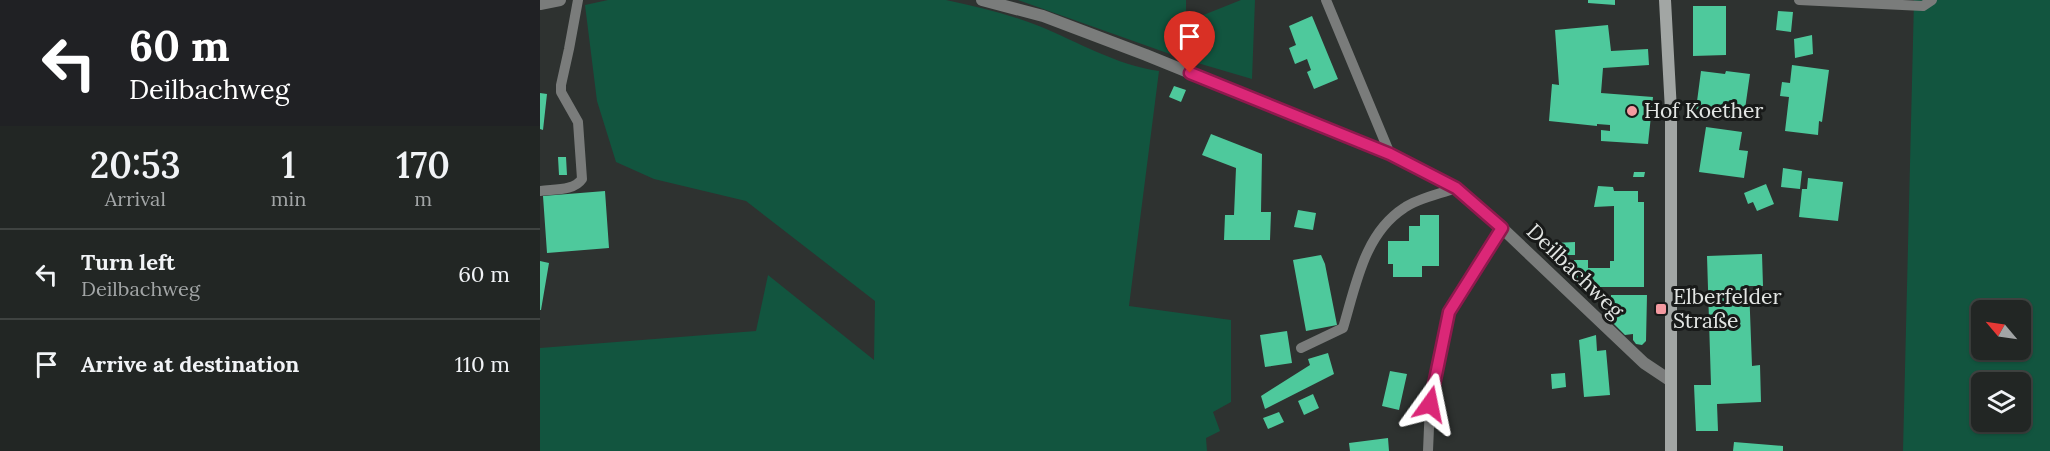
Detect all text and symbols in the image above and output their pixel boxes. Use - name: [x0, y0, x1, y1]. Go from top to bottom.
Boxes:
- pin: [1164, 11, 1215, 73]
- text: 60 m: [129, 19, 230, 73]
- icon: arrive: [1173, 20, 1206, 53]
- icon: left: [30, 24, 108, 102]
- text: Deilbachweg: [129, 72, 290, 106]
- place label: Hof Koether: [1644, 97, 1763, 124]
- marker: Hof Koether: [1625, 104, 1639, 118]
- text: 20:53: [90, 142, 181, 188]
- text: 1: [281, 142, 296, 188]
- text: 170: [396, 142, 450, 188]
- text: Arrival: [105, 186, 166, 211]
- text: min: [271, 186, 306, 211]
- text: m: [414, 186, 432, 211]
- street label: Deilbachweg: [1521, 218, 1630, 324]
- text: Turn left: [81, 248, 175, 276]
- icon: left: [30, 258, 63, 291]
- text: 60 m: [458, 260, 510, 288]
- text: Deilbachweg: [81, 276, 200, 301]
- place label: Elberfelder Straße: [1673, 283, 1782, 334]
- north arrow: [1971, 300, 2031, 360]
- map controls: [1971, 300, 2031, 432]
- marker: Elberfelder Straße: [1654, 302, 1668, 316]
- icon: arrive: [30, 348, 63, 381]
- text: Arrive at destination: [81, 350, 299, 378]
- text: 110 m: [455, 350, 510, 378]
- position arrow: [1398, 372, 1462, 436]
- button: layers: [1971, 372, 2031, 432]

